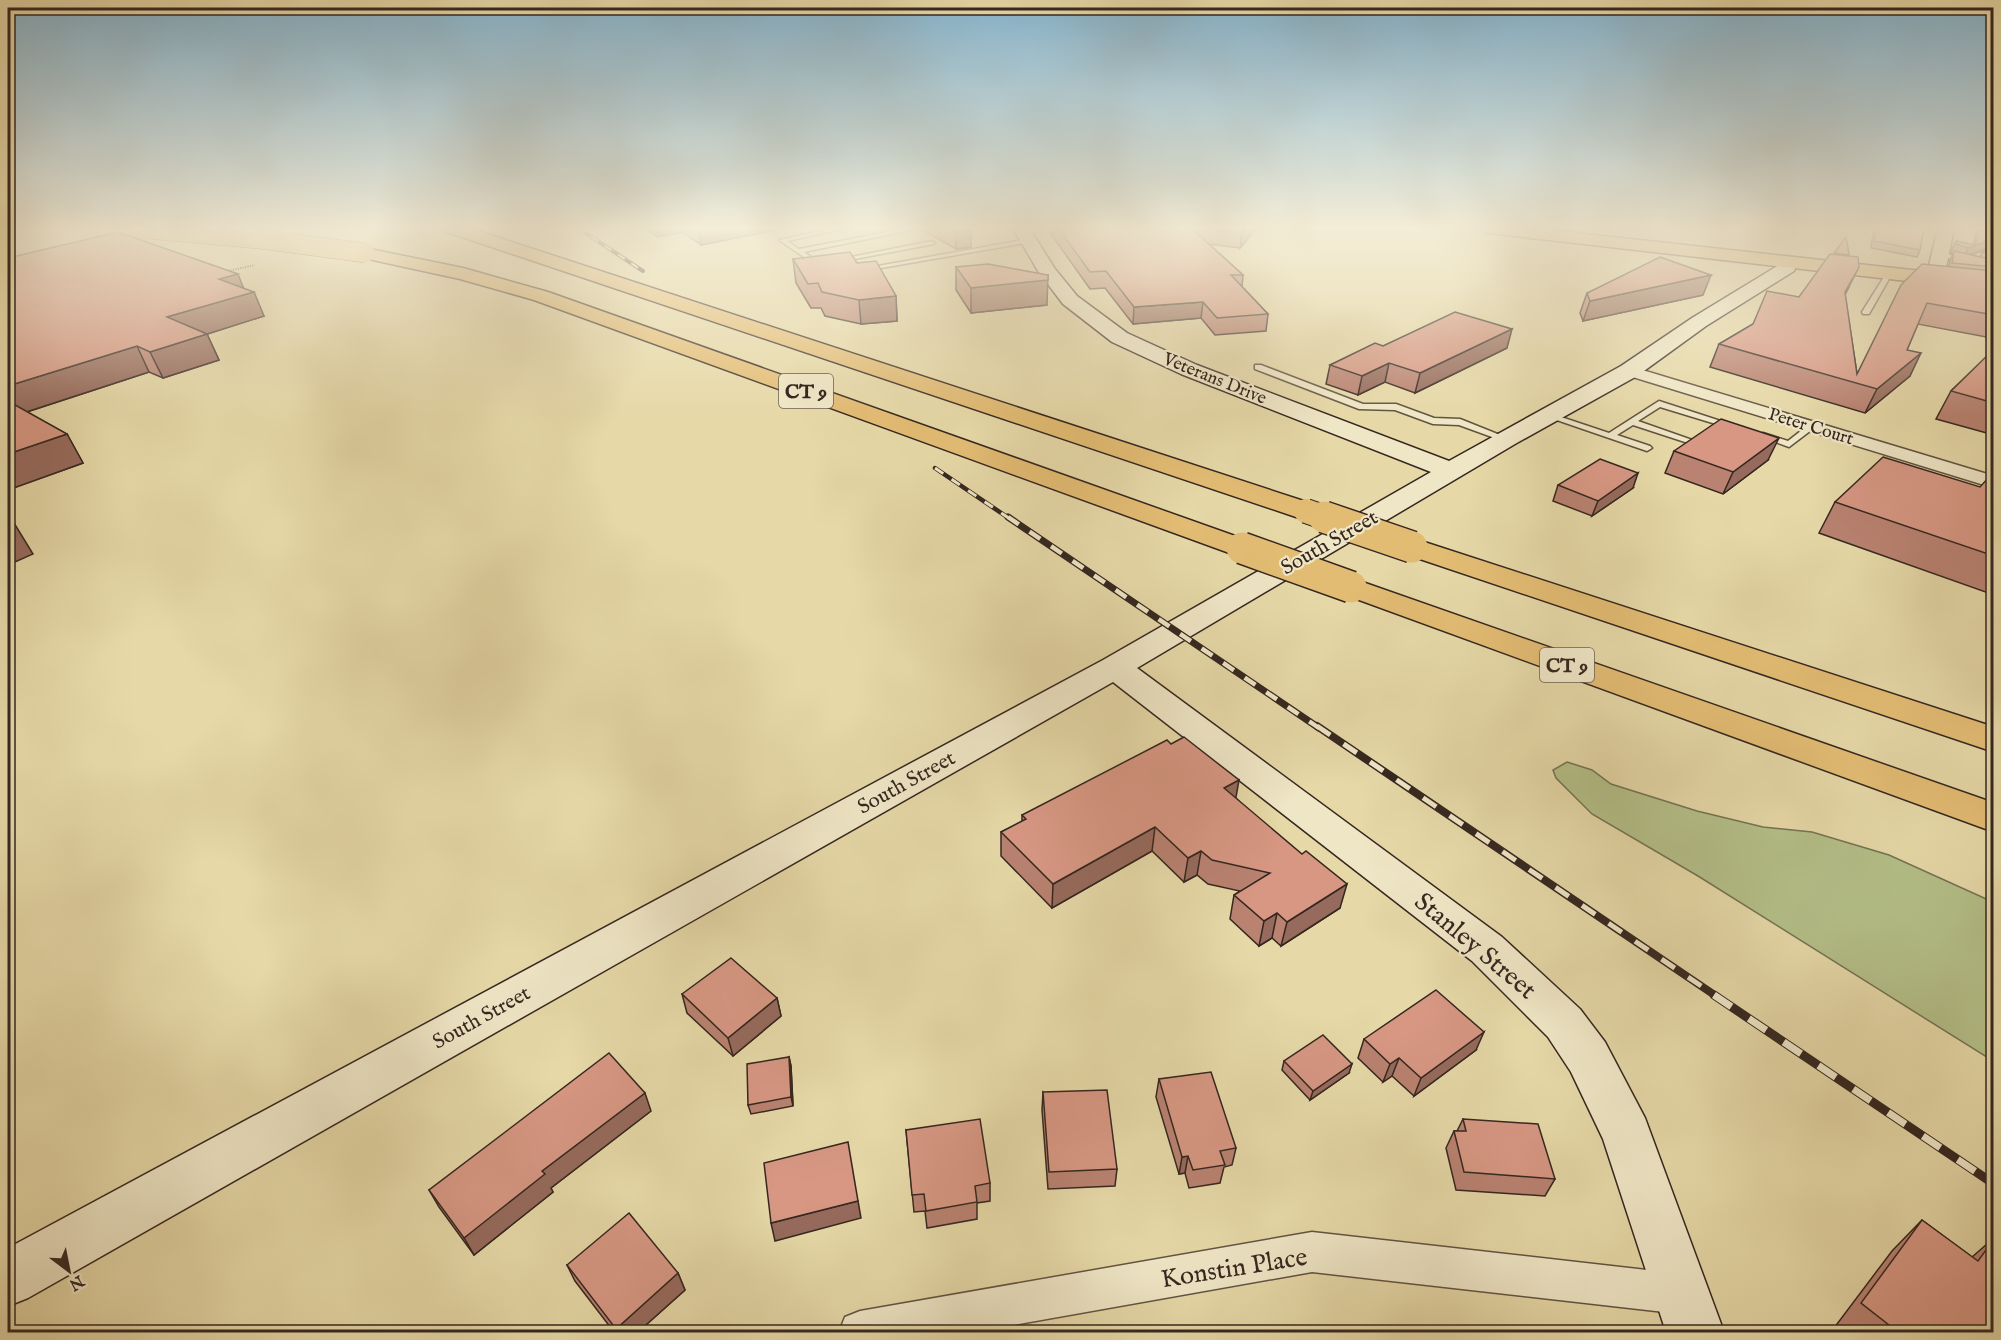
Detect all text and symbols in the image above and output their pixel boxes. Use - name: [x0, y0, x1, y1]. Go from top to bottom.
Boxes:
- street label: Veterans Drive: [1158, 348, 1270, 411]
- road number: CT 9: [779, 374, 833, 408]
- street label: Peter Court: [1765, 404, 1856, 451]
- street label: South Street: [1276, 505, 1383, 582]
- road number: CT 9: [1540, 648, 1594, 682]
- street label: South Street: [853, 745, 961, 821]
- street label: Stanley Street: [1407, 886, 1543, 1007]
- street label: South Street: [428, 980, 536, 1056]
- north arrow: [39, 1241, 99, 1301]
- street label: Konstin Place: [1159, 1241, 1310, 1296]
- text: N: [65, 1269, 88, 1294]

